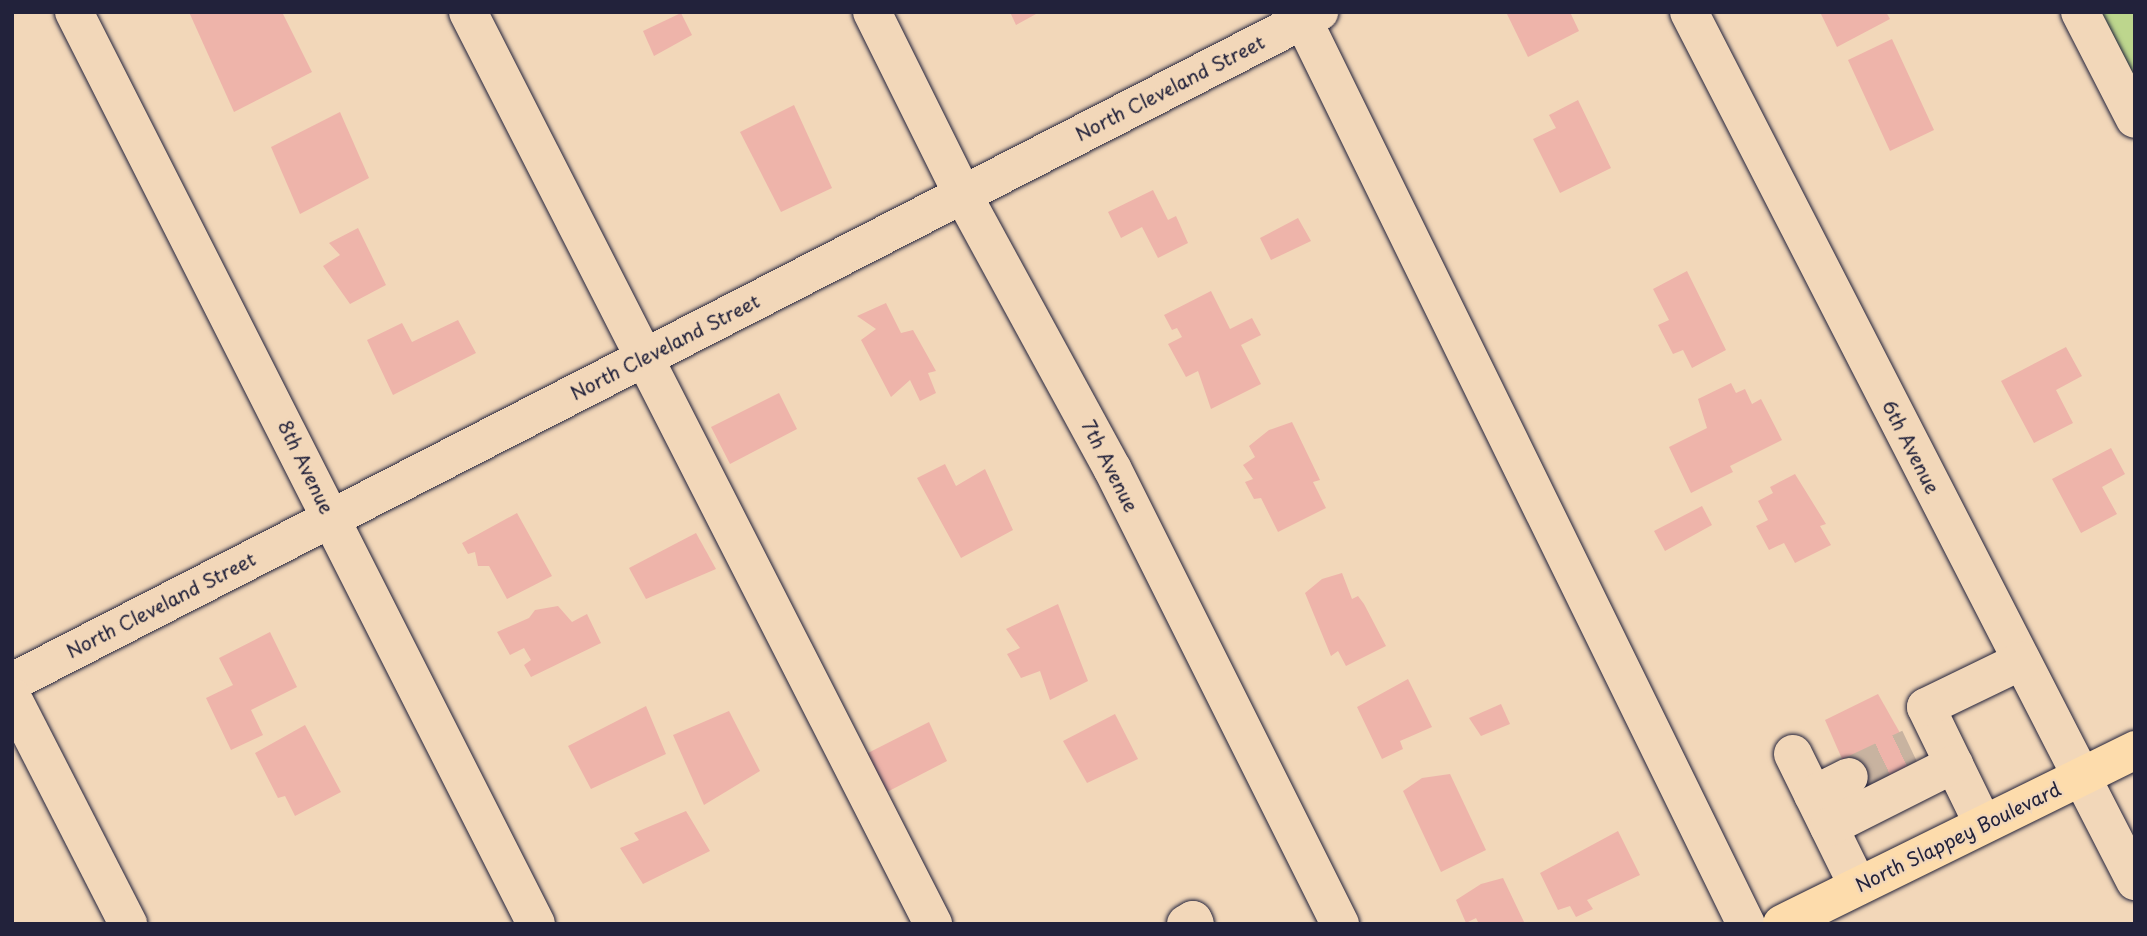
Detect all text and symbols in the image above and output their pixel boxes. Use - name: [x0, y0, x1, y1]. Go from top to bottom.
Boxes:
- street label: North Cleveland Street: [1071, 30, 1269, 146]
- street label: North Cleveland Street: [566, 289, 764, 405]
- street label: 6th Avenue: [1877, 396, 1945, 498]
- street label: 8th Avenue: [273, 416, 339, 518]
- street label: 7th Avenue: [1077, 416, 1143, 516]
- street label: North Cleveland Street: [62, 547, 260, 663]
- street label: North Slappey Boulevard: [1851, 777, 2065, 897]

